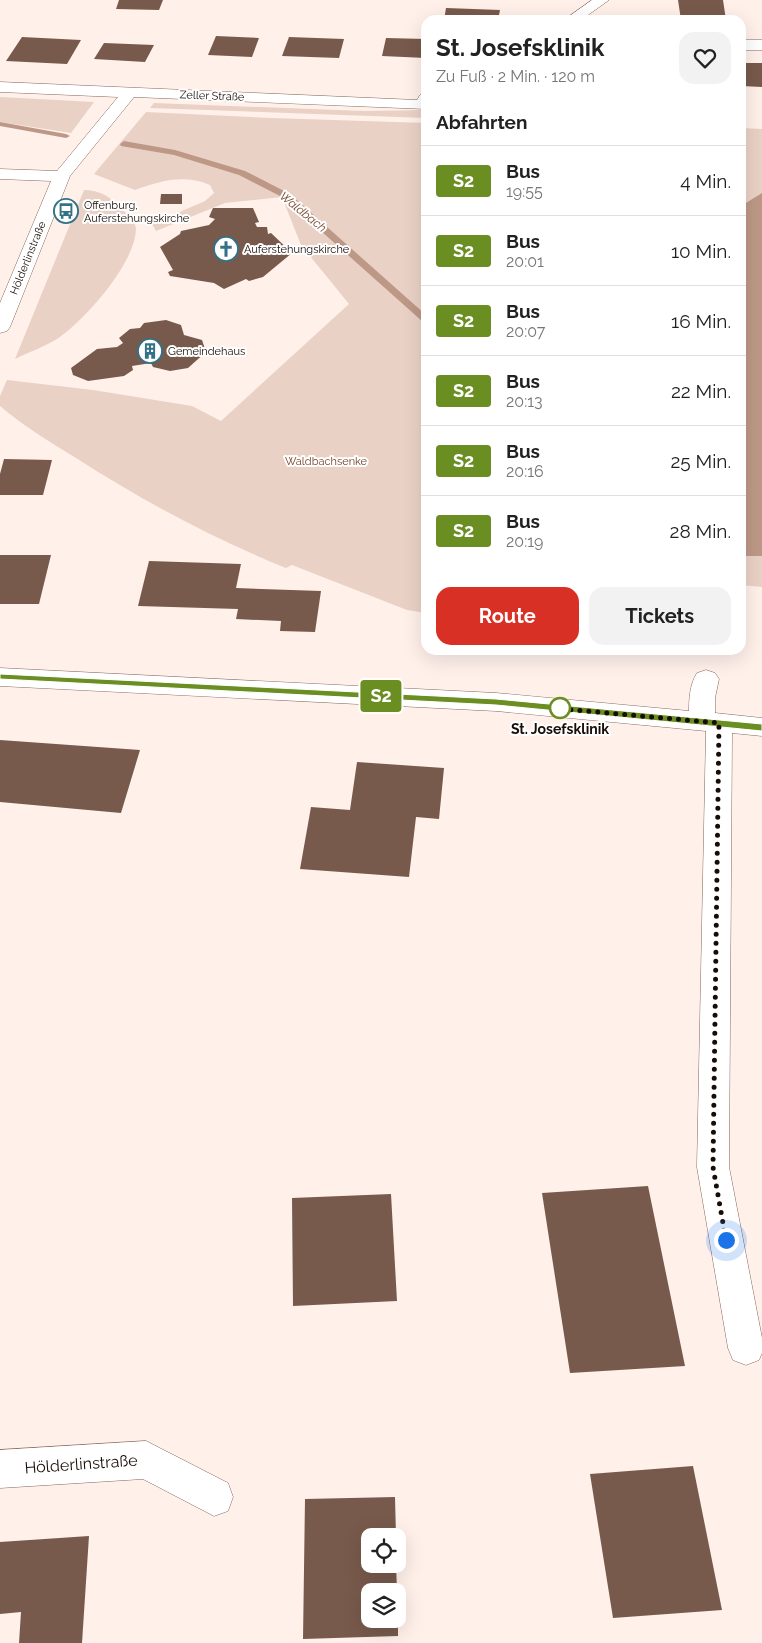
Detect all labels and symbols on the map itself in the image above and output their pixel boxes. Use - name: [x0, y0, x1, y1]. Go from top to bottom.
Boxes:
- street label: Zeller Straße: [179, 88, 245, 104]
- water label: Waldbach: [277, 189, 329, 235]
- bus stop icon: Offenburg, Auferstehungskirche: [53, 198, 79, 224]
- place label: Offenburg, Auferstehungskirche: [84, 199, 190, 225]
- street label: Hölderlinstraße: [7, 219, 49, 297]
- church icon: Auferstehungskirche: [213, 236, 239, 262]
- place label: Auferstehungskirche: [244, 243, 350, 256]
- building icon: Gemeindehaus: [137, 338, 163, 364]
- place label: Gemeindehaus: [168, 345, 245, 358]
- park label: Waldbachsenke: [285, 455, 368, 468]
- line badge: S2: [358, 680, 404, 712]
- marker: St. Josefsklinik: [549, 697, 571, 719]
- place label: St. Josefsklinik: [511, 721, 609, 737]
- your location: [714, 1228, 739, 1253]
- street label: Hölderlinstraße: [24, 1451, 138, 1477]

